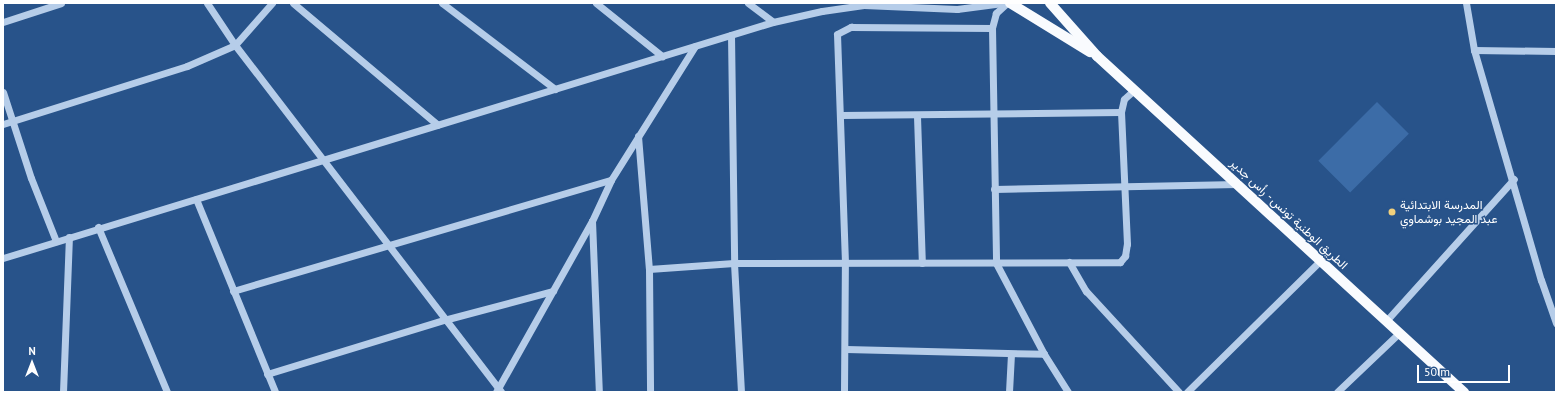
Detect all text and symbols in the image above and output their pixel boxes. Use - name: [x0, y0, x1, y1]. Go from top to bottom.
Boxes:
- street label: الطريق الوطنية تونس - رأس جدير: [1227, 155, 1351, 273]
- place label: المدرسة الابتدائية عبد المجيد بوشماوي: [1400, 198, 1497, 226]
- marker: المدرسة الابتدائية عبد المجيد بوشماوي: [1387, 207, 1397, 217]
- north arrow: [12, 343, 52, 383]
- text: N: [28, 344, 36, 358]
- scale bar: [1419, 357, 1512, 383]
- text: 50 m: [1424, 364, 1450, 379]

